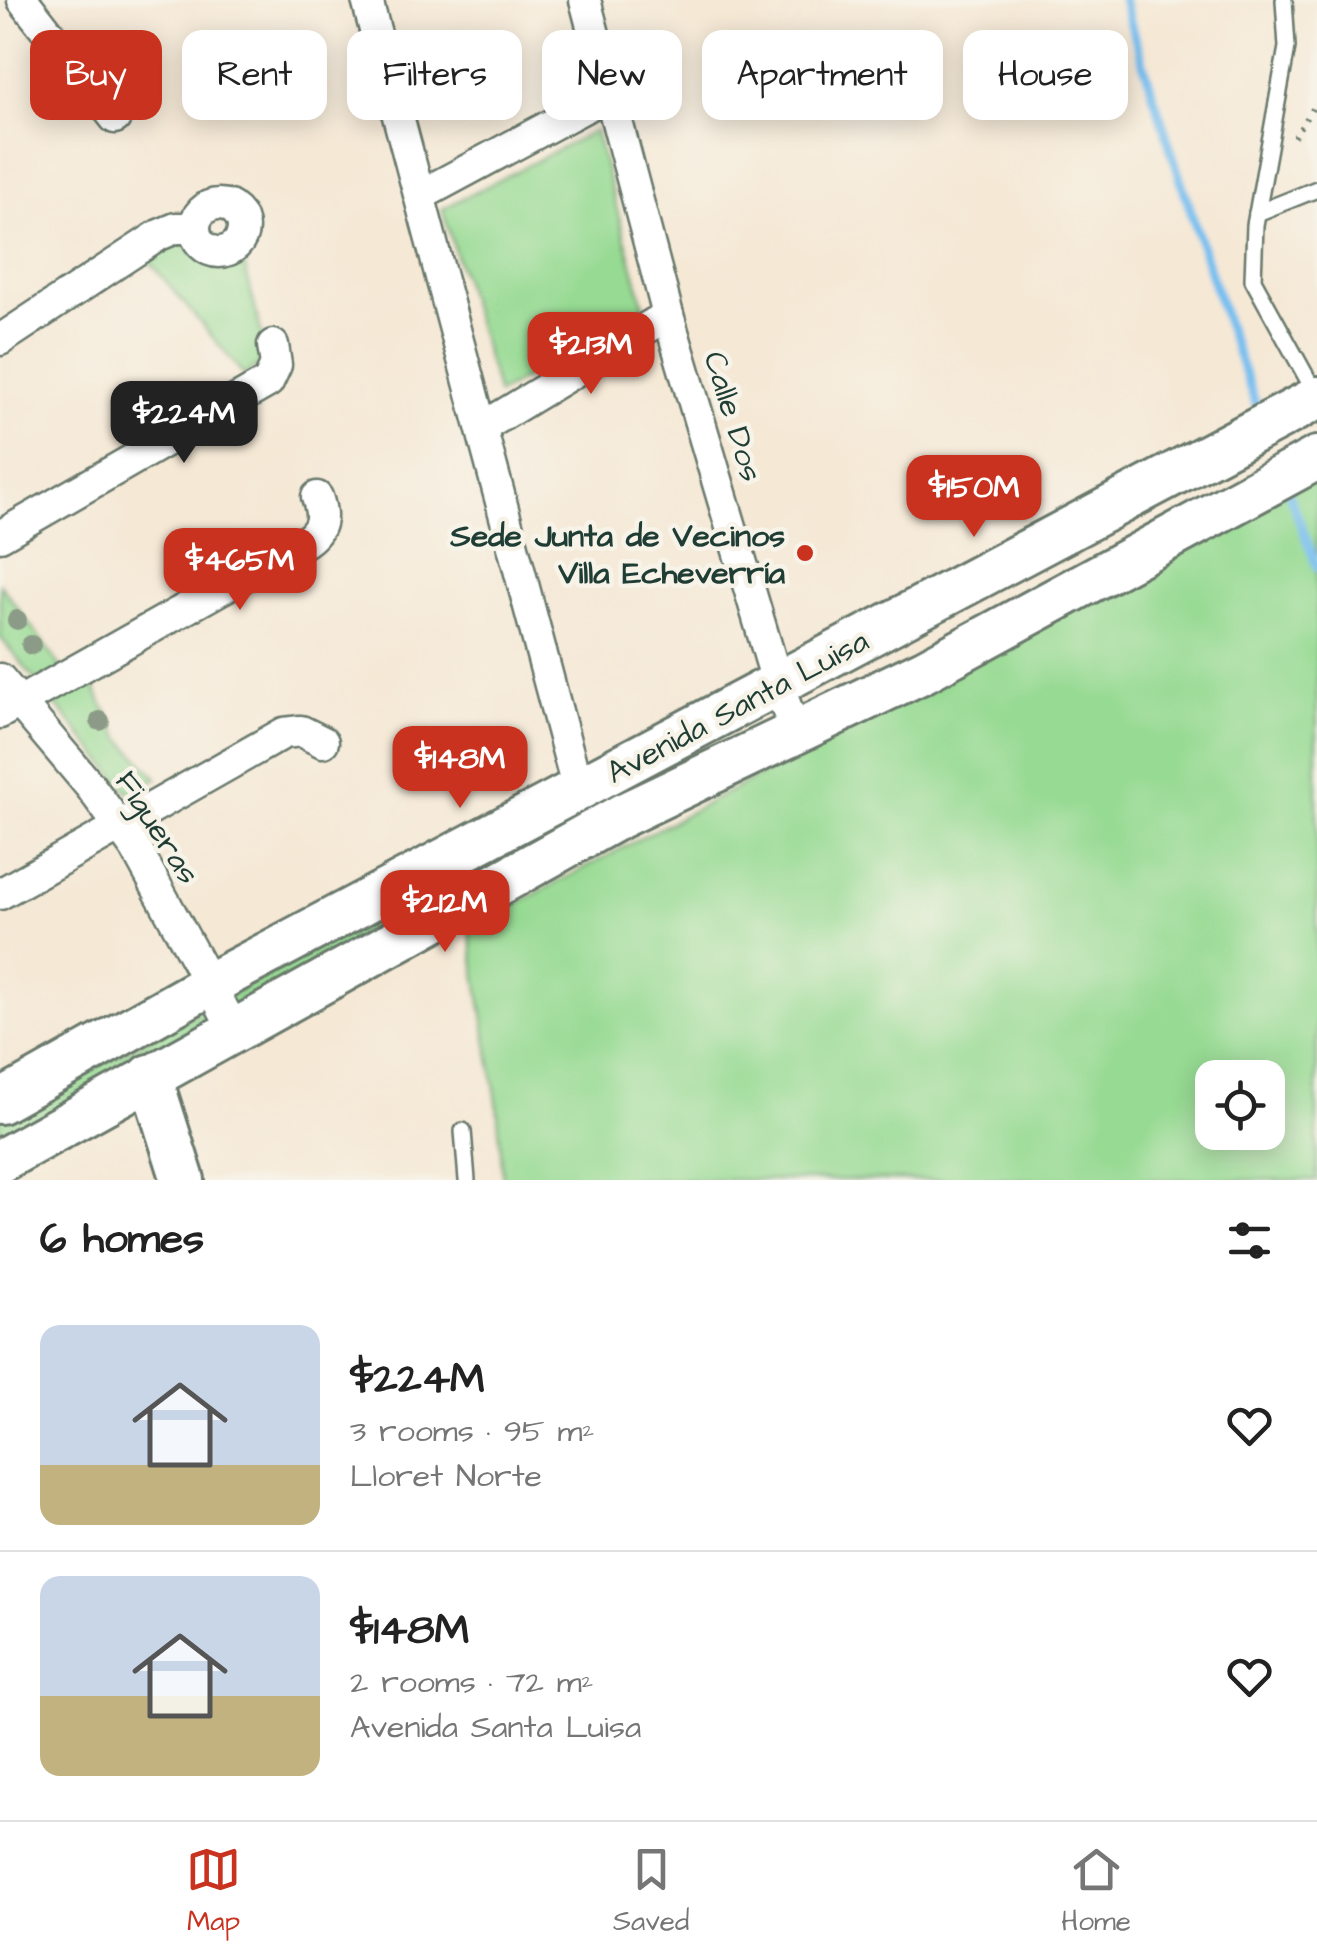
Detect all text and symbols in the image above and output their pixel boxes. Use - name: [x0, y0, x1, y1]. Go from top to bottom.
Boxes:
- chip: Buy: [30, 30, 162, 120]
- chip: Rent: [182, 30, 327, 120]
- chip: Filters: [347, 30, 522, 120]
- chip: New: [542, 30, 682, 120]
- chip: Apartment: [702, 30, 943, 120]
- chip: House: [963, 30, 1128, 120]
- pin: $213M: [521, 312, 661, 397]
- text: $213M: [550, 322, 632, 367]
- street label: Calle Dos: [691, 346, 774, 487]
- pin: $224M: [114, 381, 254, 466]
- text: $224M: [133, 391, 235, 436]
- pin: $150M: [904, 455, 1044, 540]
- text: $150M: [928, 465, 1020, 510]
- place label: Sede Junta de Vecinos Villa Echeverría: [449, 514, 786, 596]
- pin: $465M: [170, 528, 310, 613]
- text: $465M: [186, 538, 294, 583]
- marker: Sede Junta de Vecinos Villa Echeverría: [794, 542, 816, 564]
- street label: Avenida Santa Luisa: [599, 619, 877, 796]
- pin: $148M: [390, 726, 530, 811]
- text: $148M: [415, 736, 505, 781]
- street label: Figueras: [103, 762, 210, 893]
- pin: $212M: [375, 870, 515, 955]
- text: $212M: [403, 880, 488, 925]
- map controls: [1195, 1060, 1285, 1150]
- button: locate: [1195, 1060, 1285, 1150]
- text: 6 homes: [40, 1211, 204, 1269]
- icon: filters: [1222, 1213, 1277, 1268]
- text: $224M: [350, 1351, 485, 1409]
- icon: home: [120, 1365, 240, 1485]
- icon: heart: [1222, 1398, 1277, 1453]
- text: 3 rooms · 95 m²: [350, 1409, 594, 1454]
- text: Lloret Norte: [350, 1454, 542, 1499]
- text: $148M: [350, 1602, 469, 1660]
- icon: home: [120, 1616, 240, 1736]
- icon: heart: [1222, 1649, 1277, 1704]
- text: 2 rooms · 72 m²: [350, 1660, 594, 1705]
- text: Avenida Santa Luisa: [350, 1705, 641, 1750]
- tab: Map: [186, 1842, 241, 1941]
- tab: Saved: [613, 1842, 689, 1941]
- tab: Home: [1061, 1842, 1131, 1941]

